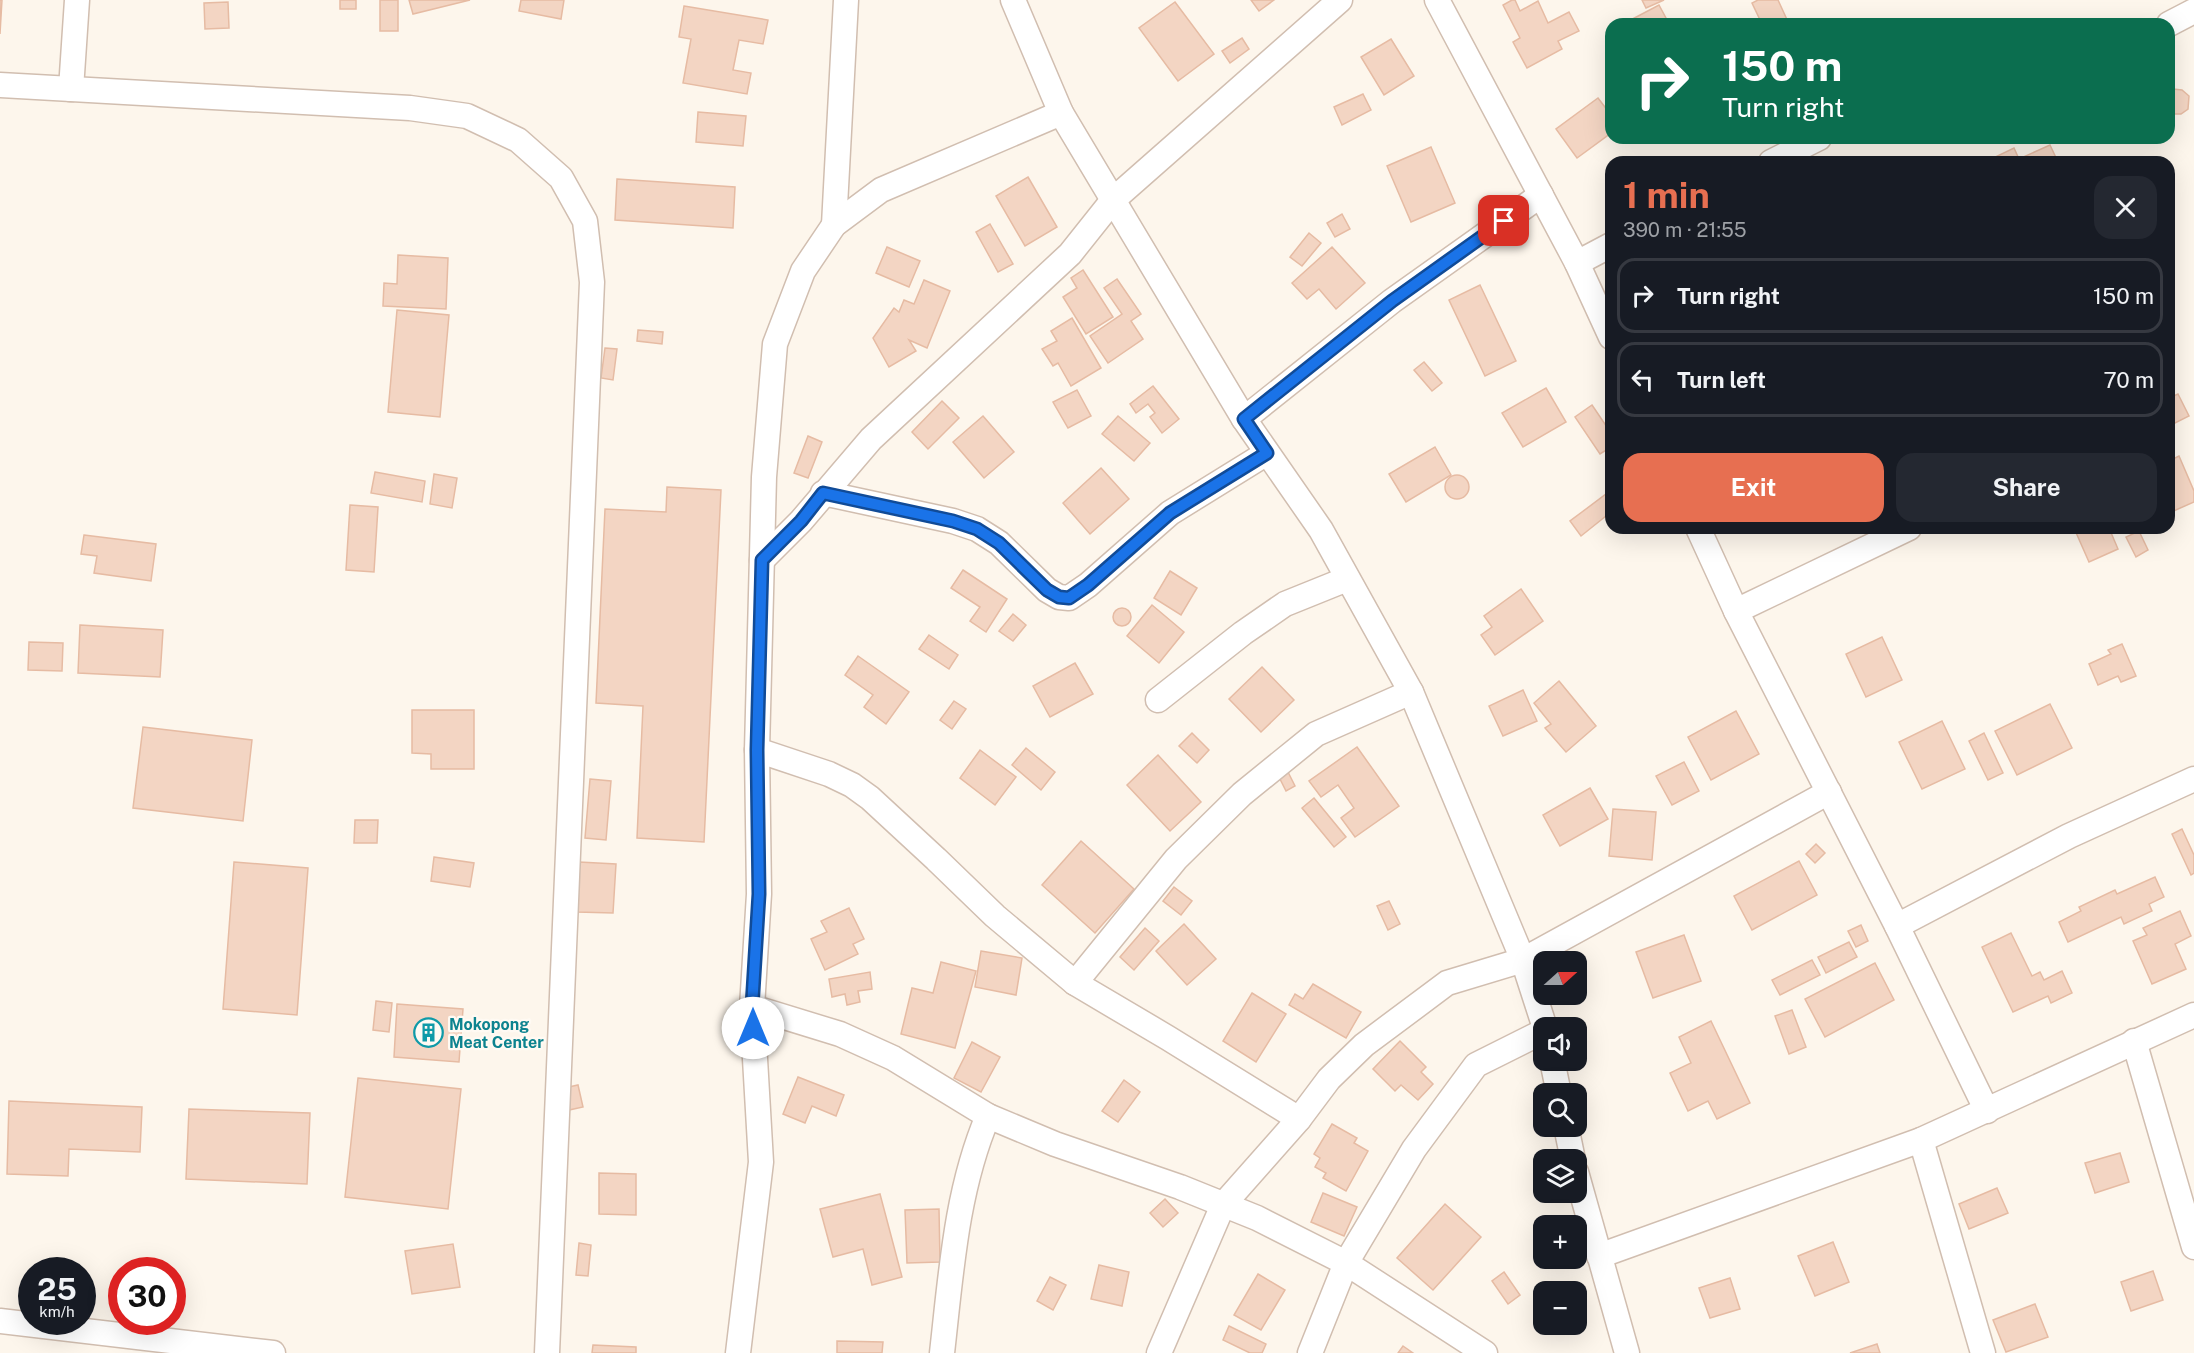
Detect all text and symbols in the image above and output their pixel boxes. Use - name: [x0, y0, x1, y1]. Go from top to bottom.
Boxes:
- text: 150 m: [1722, 41, 1842, 90]
- icon: right: [1623, 42, 1701, 120]
- text: Turn right: [1722, 91, 1845, 123]
- text: 1 min: [1623, 174, 1710, 216]
- button: close: [2094, 176, 2157, 239]
- pin: [1478, 195, 1529, 246]
- icon: arrive: [1487, 204, 1520, 237]
- text: 390 m · 21:55: [1623, 218, 1747, 242]
- icon: right: [1626, 279, 1659, 312]
- text: Turn right: [1677, 283, 1780, 309]
- text: 150 m: [2093, 283, 2154, 309]
- icon: left: [1626, 363, 1659, 396]
- text: Turn left: [1677, 367, 1766, 393]
- text: 70 m: [2103, 367, 2154, 393]
- button: Exit: [1623, 453, 1884, 522]
- button: Share: [1896, 453, 2157, 522]
- north arrow: [1533, 951, 1587, 1005]
- map controls: [1533, 951, 1587, 1335]
- position arrow: [721, 996, 785, 1060]
- place label: Mokopong Meat Center: [449, 1015, 544, 1052]
- building icon: Mokopong Meat Center: [412, 1017, 444, 1049]
- button: sound: [1533, 1017, 1587, 1071]
- button: search: [1533, 1083, 1587, 1137]
- button: layers: [1533, 1149, 1587, 1203]
- button: +: [1533, 1215, 1587, 1269]
- speed limit sign: 30: [108, 1257, 186, 1335]
- text: 25: [37, 1271, 77, 1307]
- button: −: [1533, 1281, 1587, 1335]
- text: km/h: [39, 1303, 75, 1320]

